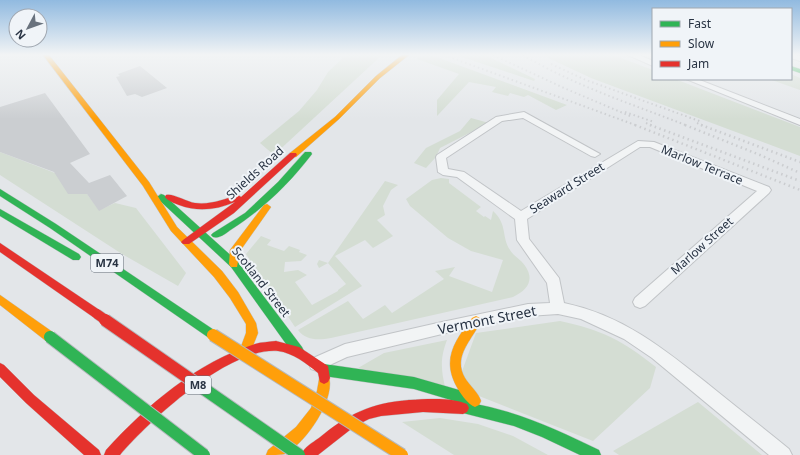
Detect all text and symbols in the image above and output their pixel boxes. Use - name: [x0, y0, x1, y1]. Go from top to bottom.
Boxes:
- north arrow: [8, 8, 48, 48]
- legend: [652, 8, 792, 80]
- text: Fast: [688, 15, 712, 32]
- text: N: [11, 27, 29, 43]
- text: Slow: [688, 35, 715, 52]
- text: Jam: [687, 55, 709, 72]
- street label: Marlow Terrace: [659, 140, 746, 189]
- street label: Shields Road: [222, 142, 287, 203]
- street label: Seaward Street: [526, 158, 608, 217]
- street label: Marlow Street: [667, 213, 737, 278]
- street label: Scotland Street: [228, 243, 295, 321]
- road number: M74: [91, 254, 123, 272]
- street label: Vermont Street: [436, 301, 538, 338]
- road number: M8: [185, 376, 211, 394]

